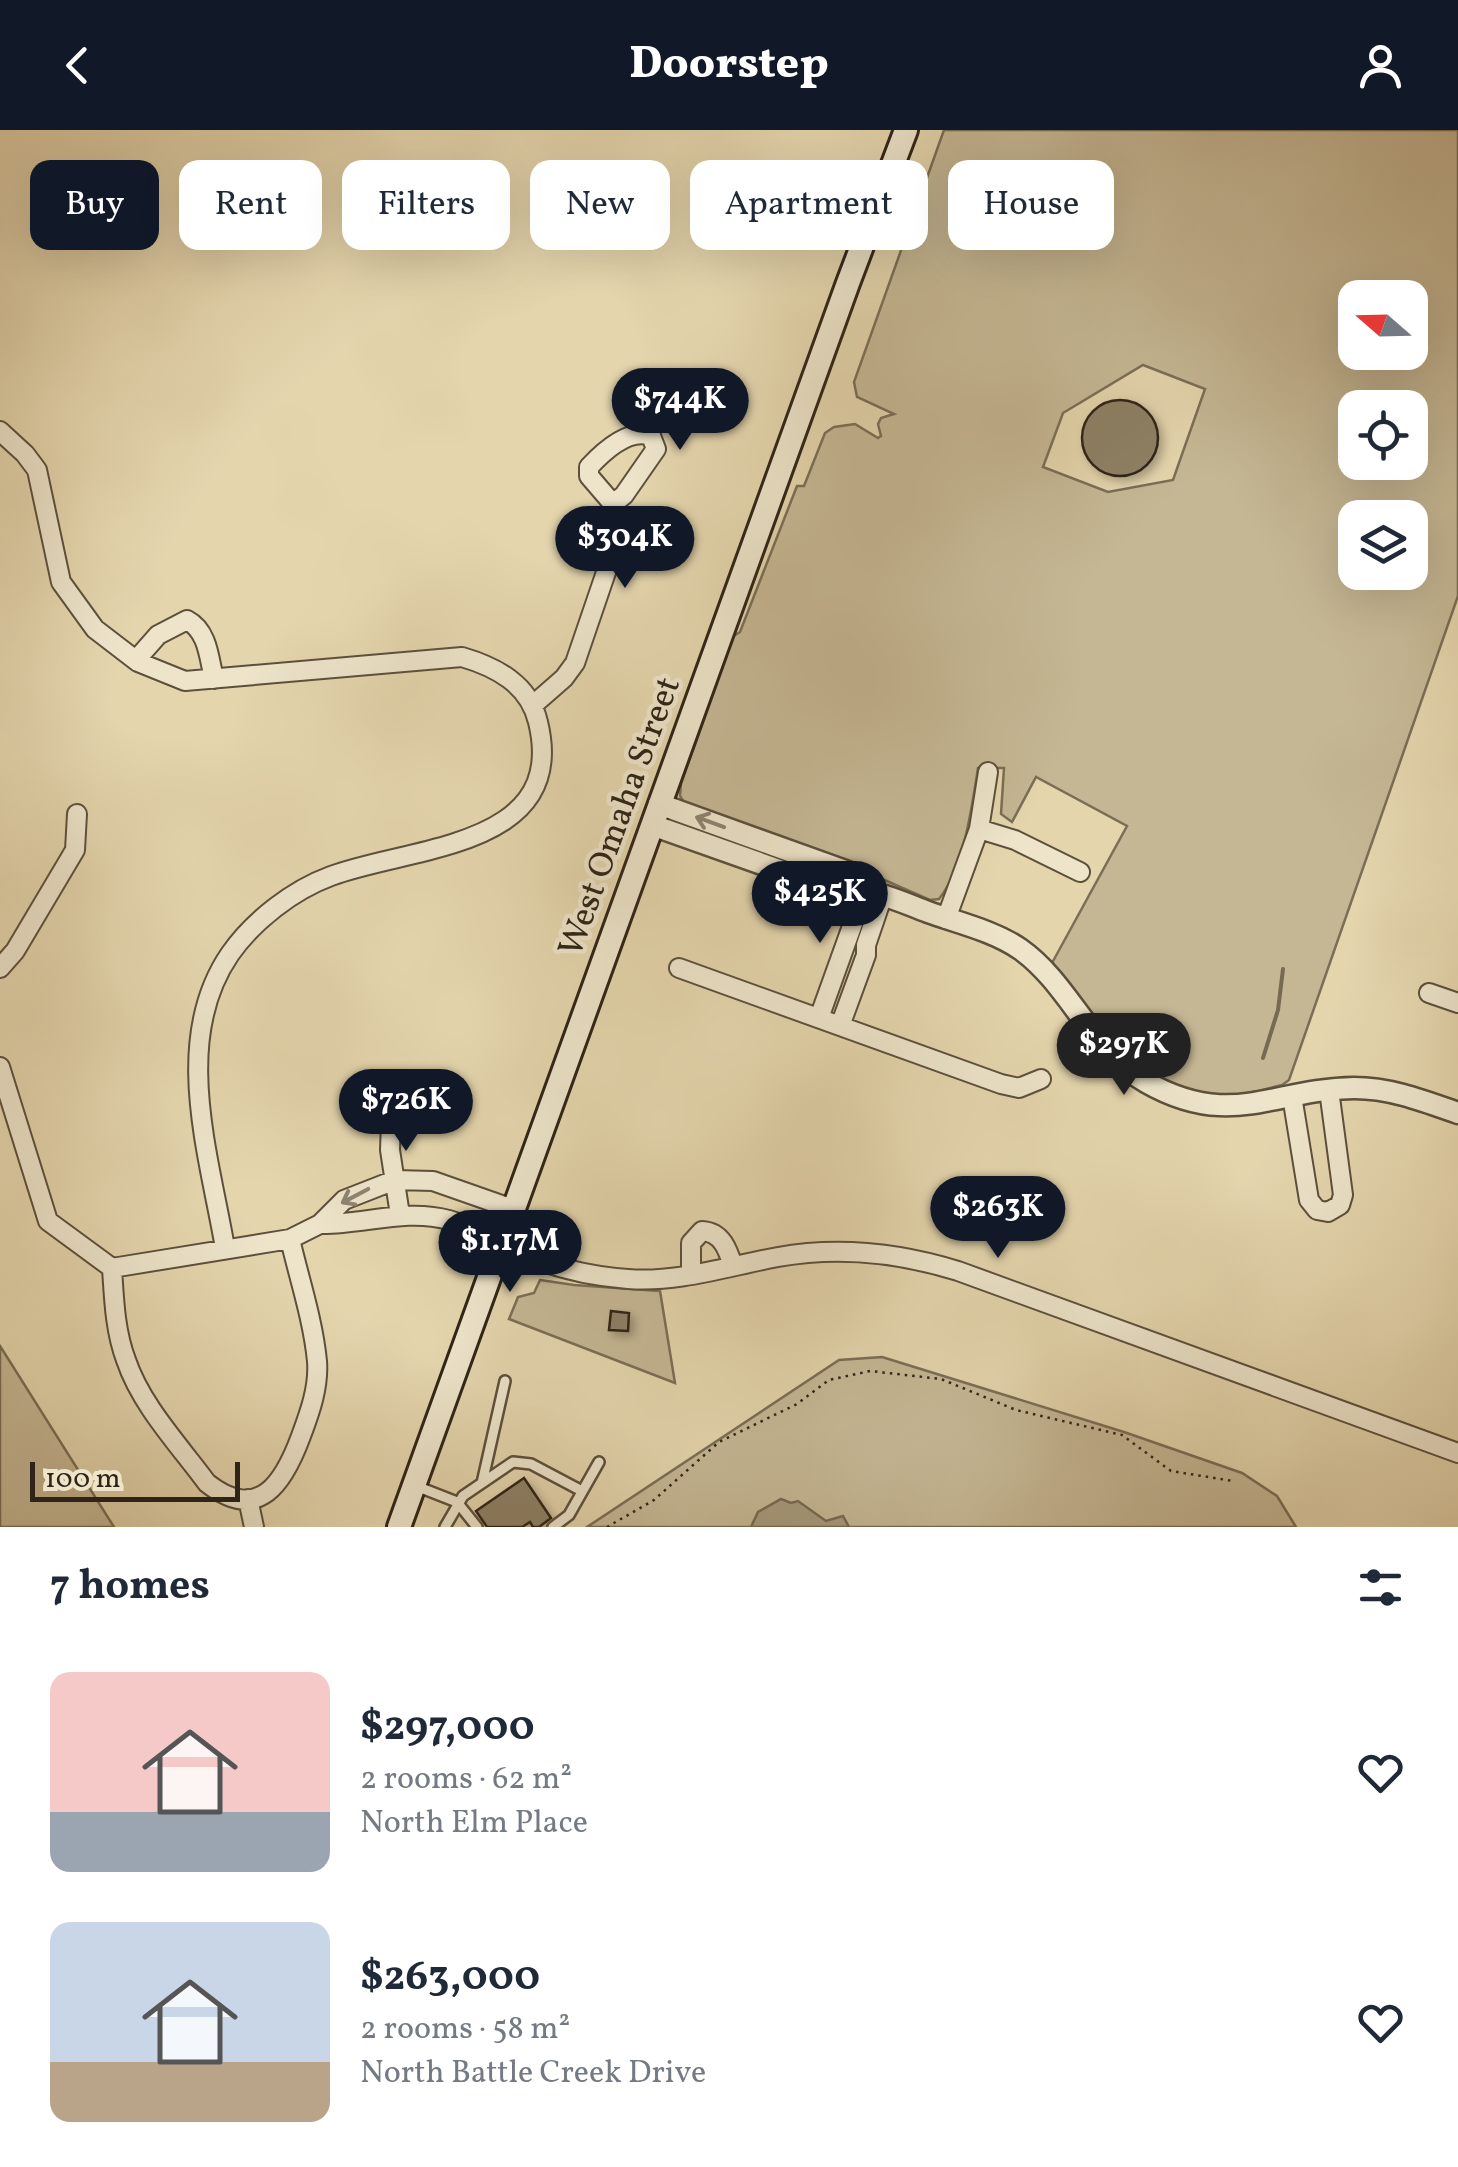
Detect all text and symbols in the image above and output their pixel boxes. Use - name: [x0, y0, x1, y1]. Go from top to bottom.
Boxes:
- text: Doorstep: [629, 34, 829, 97]
- icon: back: [50, 38, 105, 93]
- icon: person: [1353, 38, 1408, 93]
- chip: Buy: [30, 160, 159, 250]
- chip: Rent: [179, 160, 322, 250]
- chip: Filters: [342, 160, 510, 250]
- chip: New: [530, 160, 670, 250]
- chip: Apartment: [690, 160, 928, 250]
- chip: House: [948, 160, 1114, 250]
- north arrow: [1338, 280, 1428, 370]
- map controls: [1338, 280, 1428, 590]
- pin: $744K: [610, 368, 750, 453]
- text: $744K: [634, 378, 726, 422]
- button: locate: [1338, 390, 1428, 480]
- button: layers: [1338, 500, 1428, 590]
- pin: $304K: [555, 506, 695, 591]
- text: $304K: [577, 516, 673, 560]
- street label: West Omaha Street: [548, 671, 694, 963]
- one-way arrow: [696, 812, 727, 830]
- pin: $425K: [750, 861, 890, 946]
- text: $425K: [774, 871, 866, 915]
- pin: $297K: [1054, 1013, 1194, 1098]
- text: $297K: [1079, 1023, 1169, 1067]
- pin: $726K: [336, 1069, 476, 1154]
- text: $726K: [361, 1079, 451, 1123]
- pin: $263K: [928, 1176, 1068, 1261]
- text: $263K: [952, 1186, 1044, 1230]
- one-way arrow: [340, 1187, 370, 1206]
- pin: $1.17M: [429, 1210, 591, 1295]
- text: $1.17M: [461, 1220, 559, 1264]
- scale bar: [30, 1457, 240, 1502]
- text: 100 m: [45, 1460, 120, 1499]
- text: 7 homes: [50, 1558, 210, 1617]
- icon: filters: [1353, 1560, 1408, 1615]
- text: $297,000: [360, 1699, 535, 1758]
- icon: home: [130, 1712, 250, 1832]
- icon: heart: [1353, 1745, 1408, 1800]
- text: 2 rooms · 62 m²: [360, 1758, 572, 1802]
- text: North Elm Place: [360, 1802, 588, 1846]
- text: $263,000: [360, 1949, 540, 2008]
- icon: home: [130, 1962, 250, 2082]
- icon: heart: [1353, 1995, 1408, 2050]
- text: 2 rooms · 58 m²: [360, 2008, 570, 2052]
- text: North Battle Creek Drive: [360, 2052, 706, 2096]

